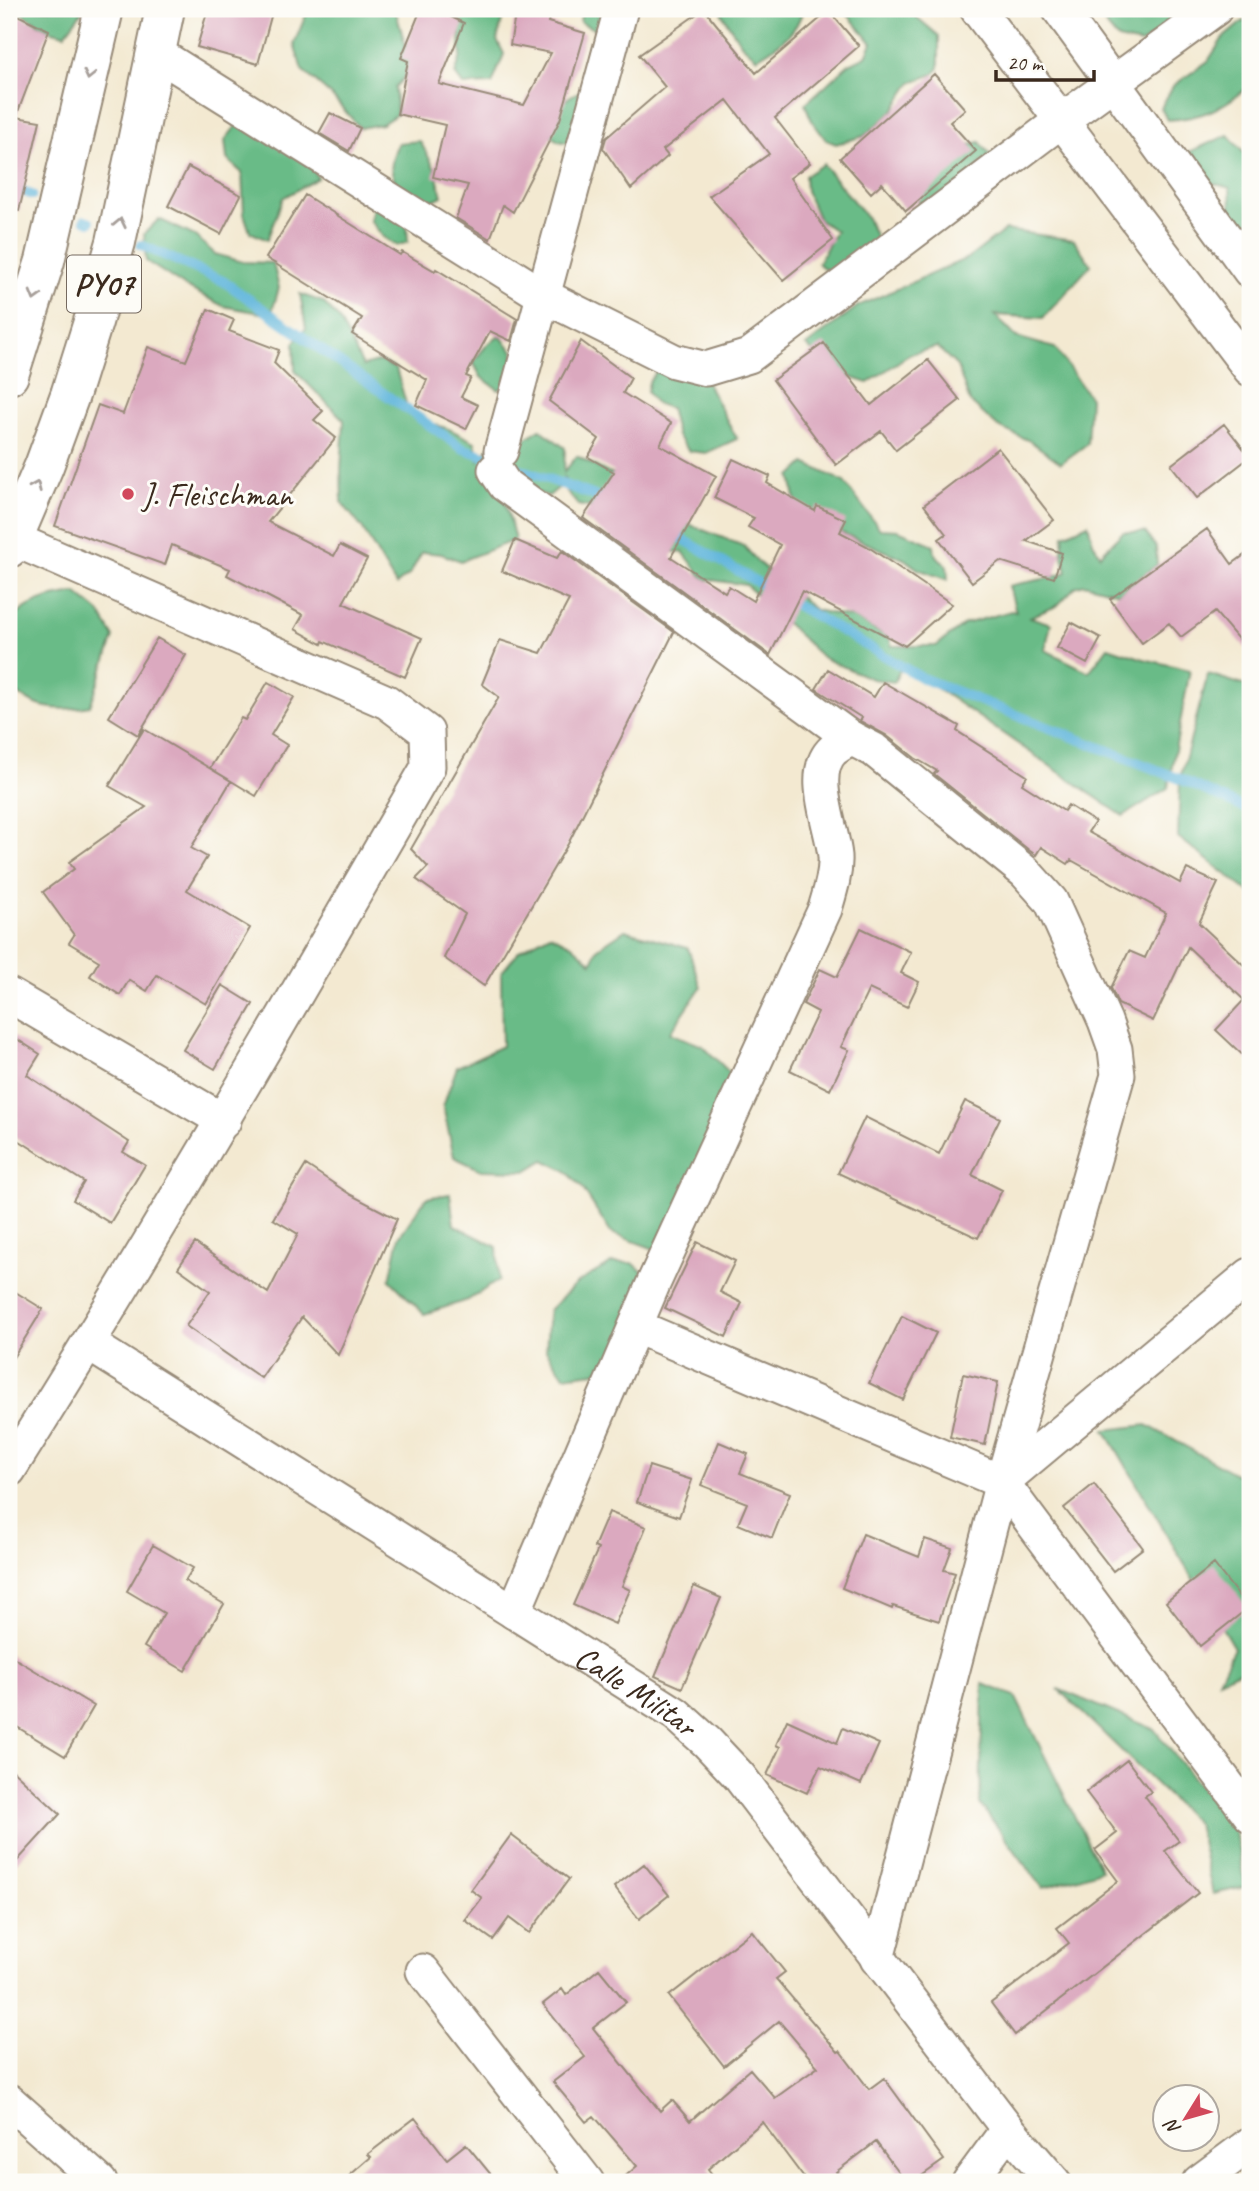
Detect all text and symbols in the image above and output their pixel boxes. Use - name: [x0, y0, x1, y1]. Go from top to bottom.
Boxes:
- scale bar: [996, 38, 1094, 82]
- text: 20 m: [1007, 50, 1045, 76]
- one-way arrow: [82, 69, 97, 81]
- one-way arrow: [111, 217, 126, 229]
- road number: PY07: [67, 256, 141, 312]
- one-way arrow: [28, 290, 43, 302]
- place label: J. Fleischman: [140, 474, 294, 516]
- one-way arrow: [28, 481, 42, 493]
- marker: J. Fleischman: [120, 486, 136, 502]
- street label: Calle Militar: [567, 1636, 708, 1747]
- north arrow: [1150, 2082, 1220, 2152]
- text: N: [1158, 2113, 1186, 2140]

